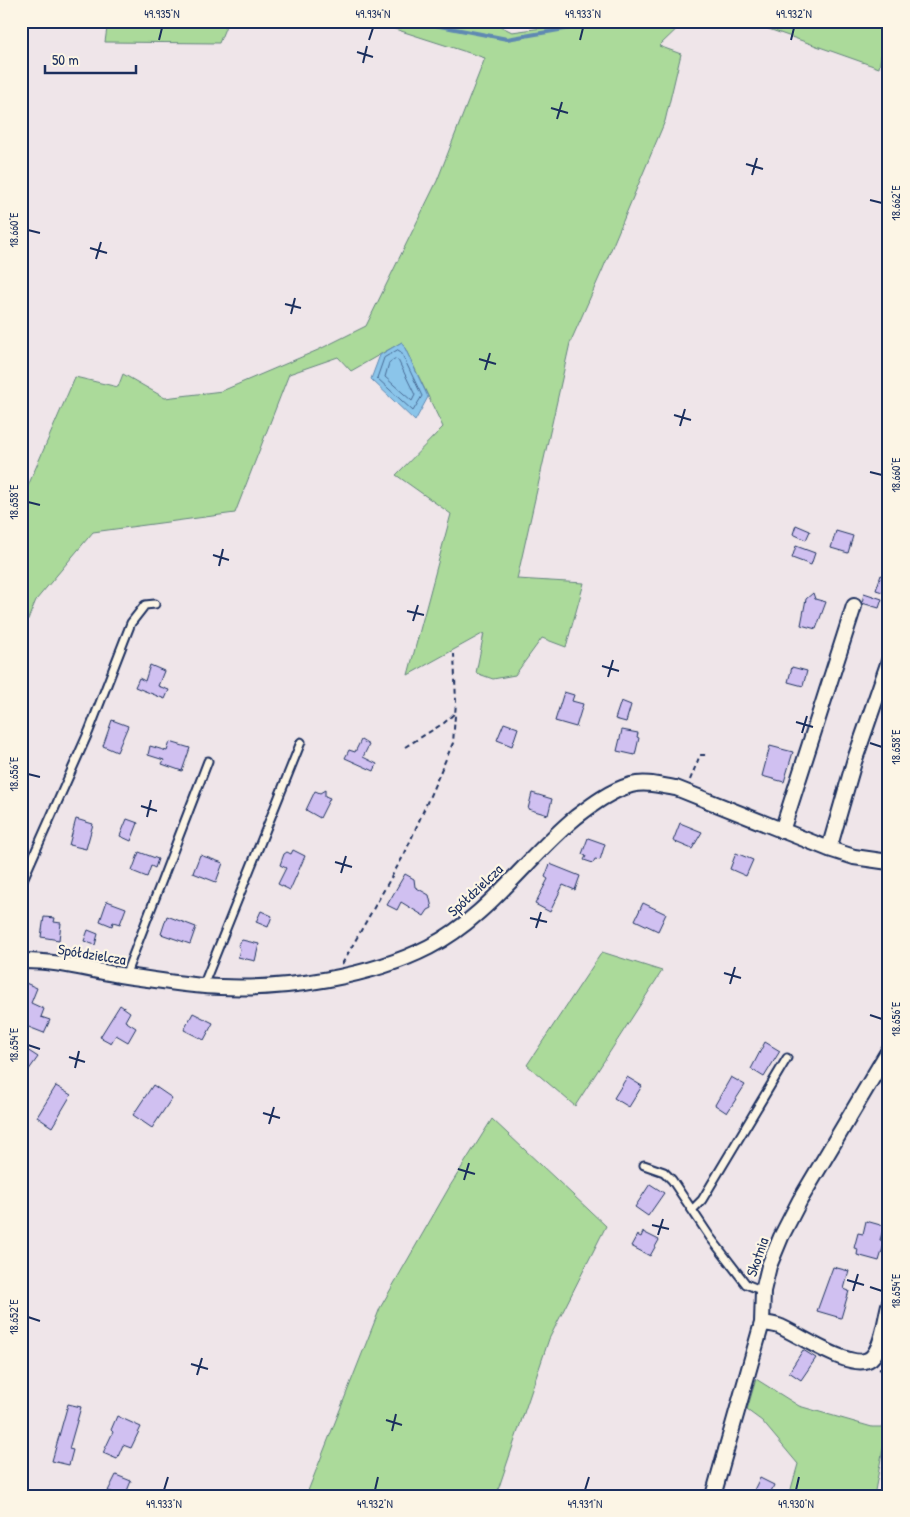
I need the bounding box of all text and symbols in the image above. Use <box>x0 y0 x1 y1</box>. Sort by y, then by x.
text: 49.935°N <box>144 5 180 22</box>
text: 49.934°N <box>356 5 390 22</box>
text: 49.933°N <box>565 5 601 22</box>
text: 49.932°N <box>776 5 812 22</box>
scale bar <box>45 42 136 74</box>
text: 50 m <box>52 49 79 70</box>
text: 18.662°E <box>887 185 904 221</box>
text: 18.660°E <box>5 212 22 248</box>
text: 18.660°E <box>887 457 904 493</box>
text: 18.658°E <box>5 484 22 520</box>
text: 18.658°E <box>887 729 904 765</box>
text: 18.656°E <box>5 756 22 791</box>
street label: Spółdzielcza <box>443 859 507 921</box>
street label: Spółdzielcza <box>56 938 128 970</box>
text: 18.656°E <box>887 1001 904 1036</box>
text: 18.654°E <box>5 1027 22 1062</box>
street label: Skotnia <box>741 1234 774 1279</box>
text: 18.654°E <box>887 1273 904 1308</box>
text: 18.652°E <box>5 1298 22 1335</box>
text: 49.933°N <box>146 1495 182 1512</box>
text: 49.932°N <box>357 1495 393 1512</box>
text: 49.931°N <box>568 1495 602 1512</box>
text: 49.930°N <box>778 1495 814 1512</box>

